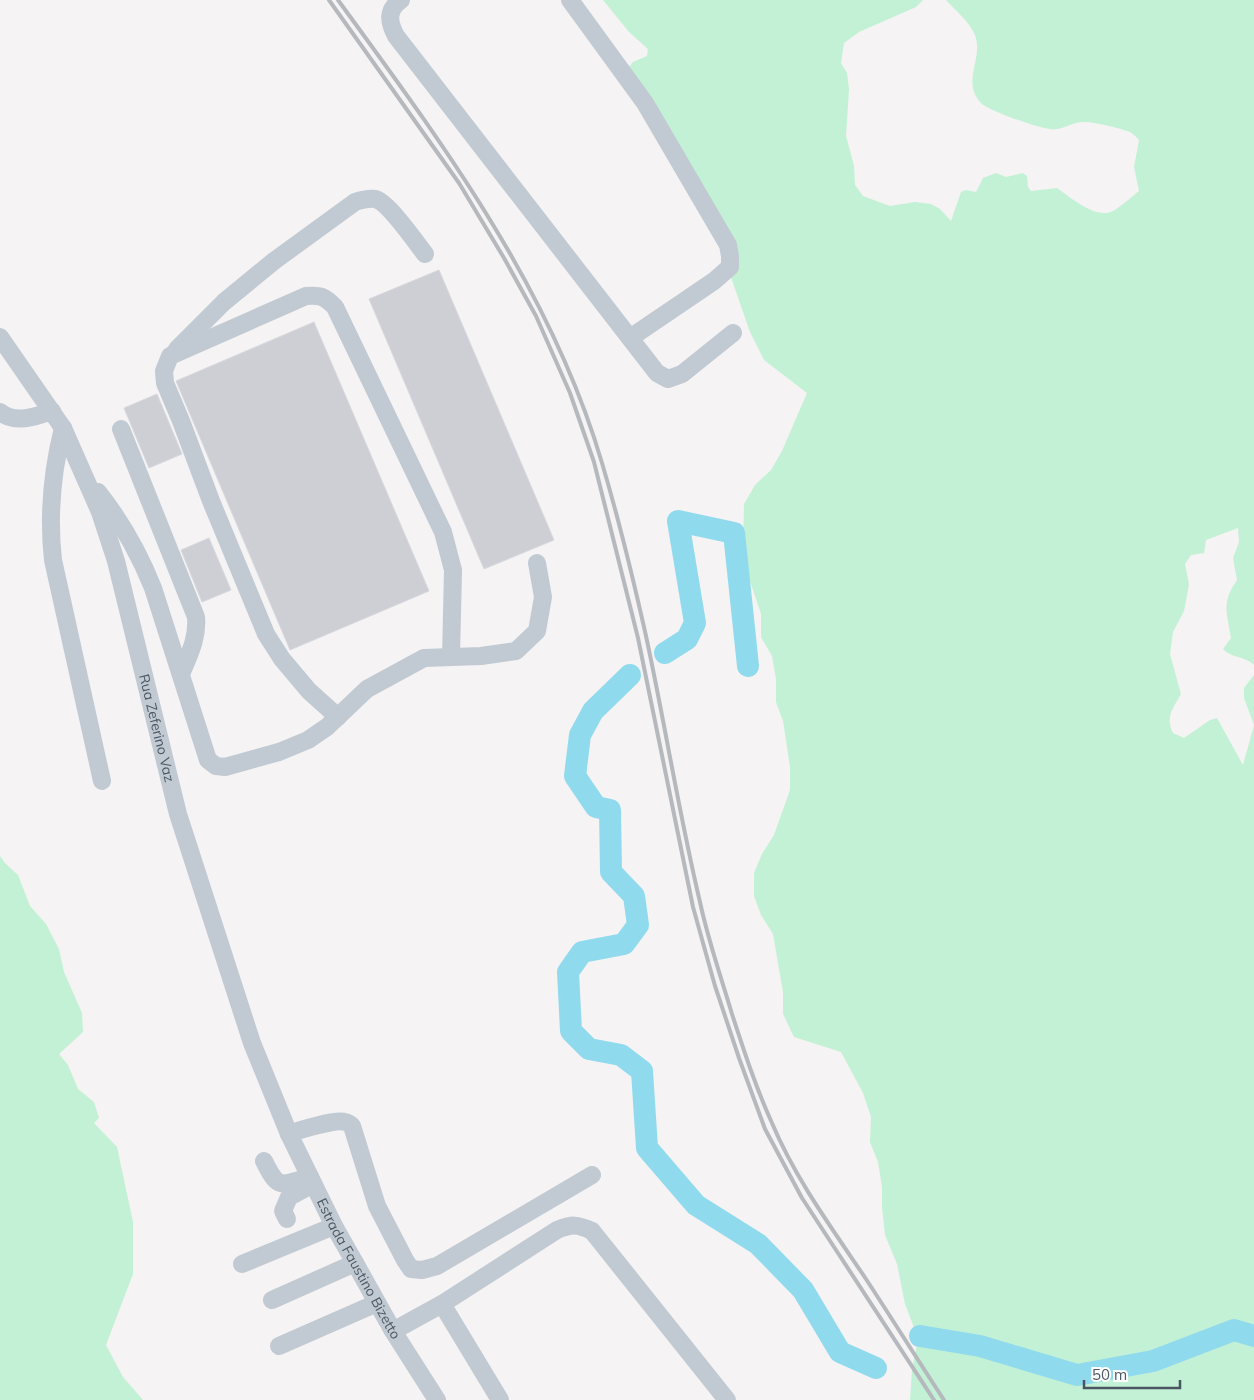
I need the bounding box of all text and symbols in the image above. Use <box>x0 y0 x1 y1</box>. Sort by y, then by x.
street label: Rua Zeferino Vaz <box>135 672 179 784</box>
street label: Estrada Faustino Bizetto <box>313 1195 405 1342</box>
scale bar <box>1084 1358 1180 1390</box>
text: 50 m <box>1092 1365 1127 1384</box>

